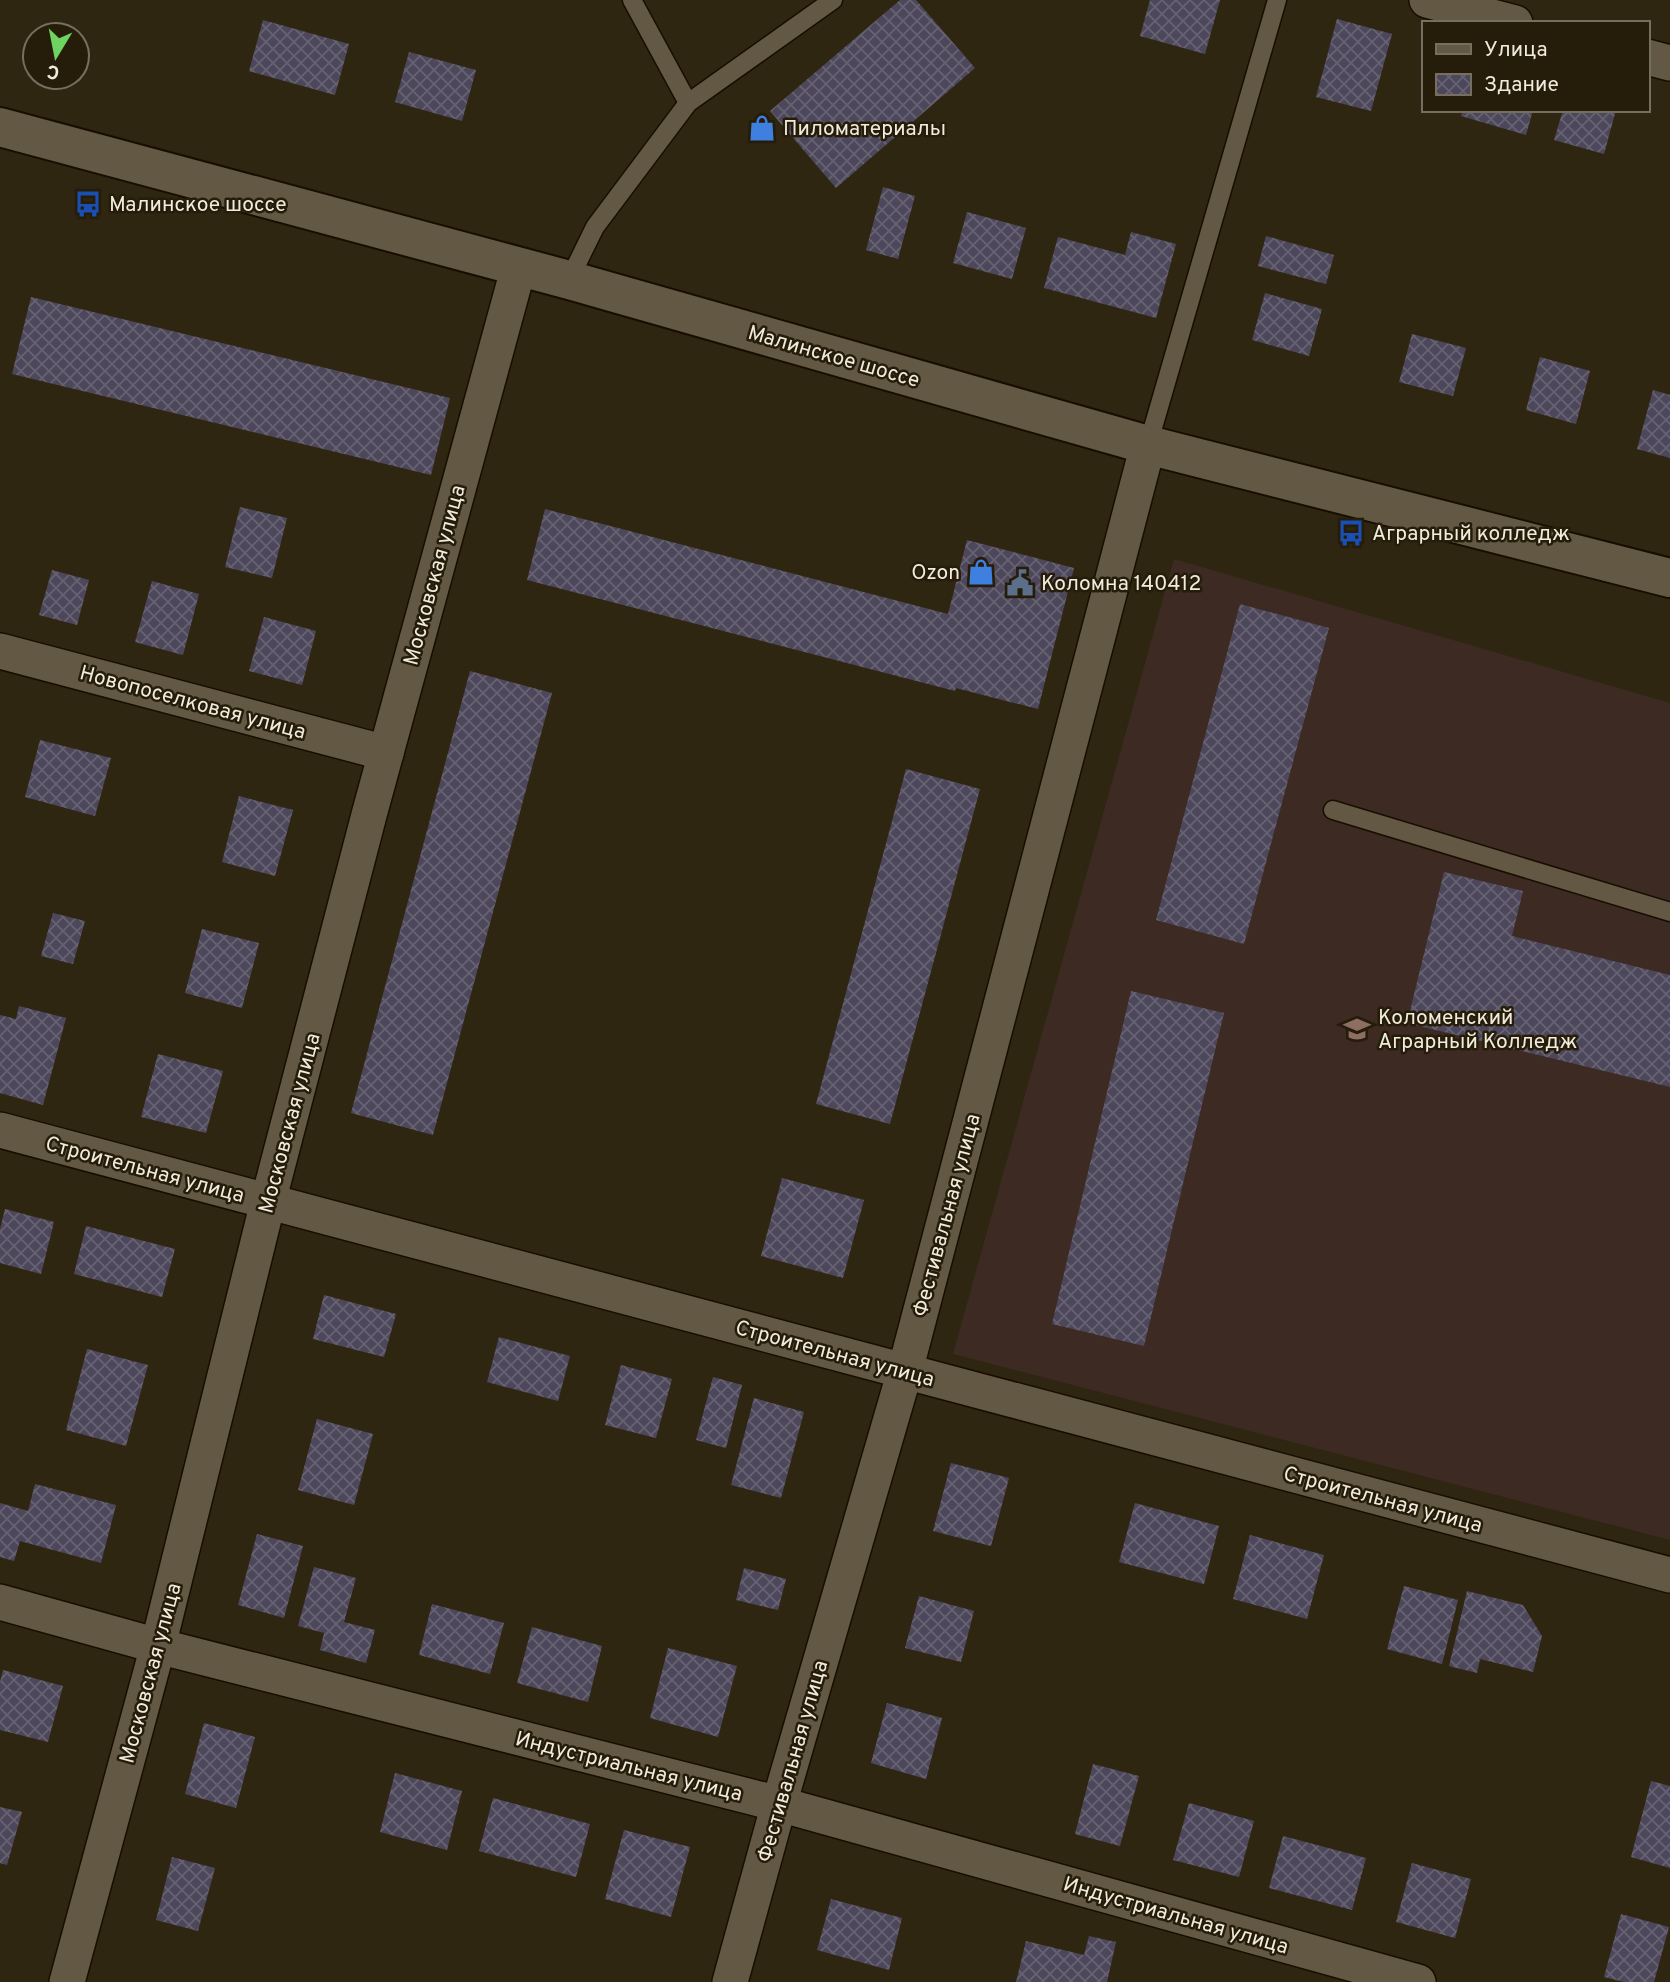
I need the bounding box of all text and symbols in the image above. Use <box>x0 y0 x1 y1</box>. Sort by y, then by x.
north arrow <box>21 21 91 91</box>
legend <box>1422 21 1649 112</box>
text: Улица <box>1484 37 1548 64</box>
text: С <box>45 58 61 84</box>
text: Здание <box>1484 72 1559 99</box>
shop icon: Пиломатериалы <box>747 113 777 143</box>
place label: Пиломатериалы <box>783 116 946 143</box>
bus stop icon: Малинское шоссе <box>73 189 103 219</box>
place label: Малинское шоссе <box>109 192 286 219</box>
street label: Малинское шоссе <box>745 320 923 395</box>
street label: Московская улица <box>398 482 473 669</box>
bus stop icon: Аграрный колледж <box>1336 518 1366 548</box>
place label: Аграрный колледж <box>1372 521 1570 548</box>
shop icon: Ozon <box>966 557 996 587</box>
place label: Ozon <box>911 560 960 587</box>
public building icon: Коломна 140412 <box>1005 568 1035 598</box>
place label: Коломна 140412 <box>1041 571 1201 598</box>
street label: Новопоселковая улица <box>77 660 309 747</box>
place label: Коломенский Аграрный Колледж <box>1378 1005 1577 1056</box>
school or university icon: Коломенский Аграрный Колледж <box>1342 1014 1372 1044</box>
street label: Московская улица <box>253 1030 328 1217</box>
street label: Фестивальная улица <box>907 1111 988 1320</box>
street label: Строительная улица <box>42 1131 247 1210</box>
street label: Строительная улица <box>732 1315 937 1394</box>
street label: Строительная улица <box>1280 1461 1485 1540</box>
street label: Московская улица <box>114 1580 189 1767</box>
street label: Фестивальная улица <box>752 1657 835 1866</box>
street label: Индустриальная улица <box>512 1726 745 1809</box>
street label: Индустриальная улица <box>1060 1871 1291 1962</box>

